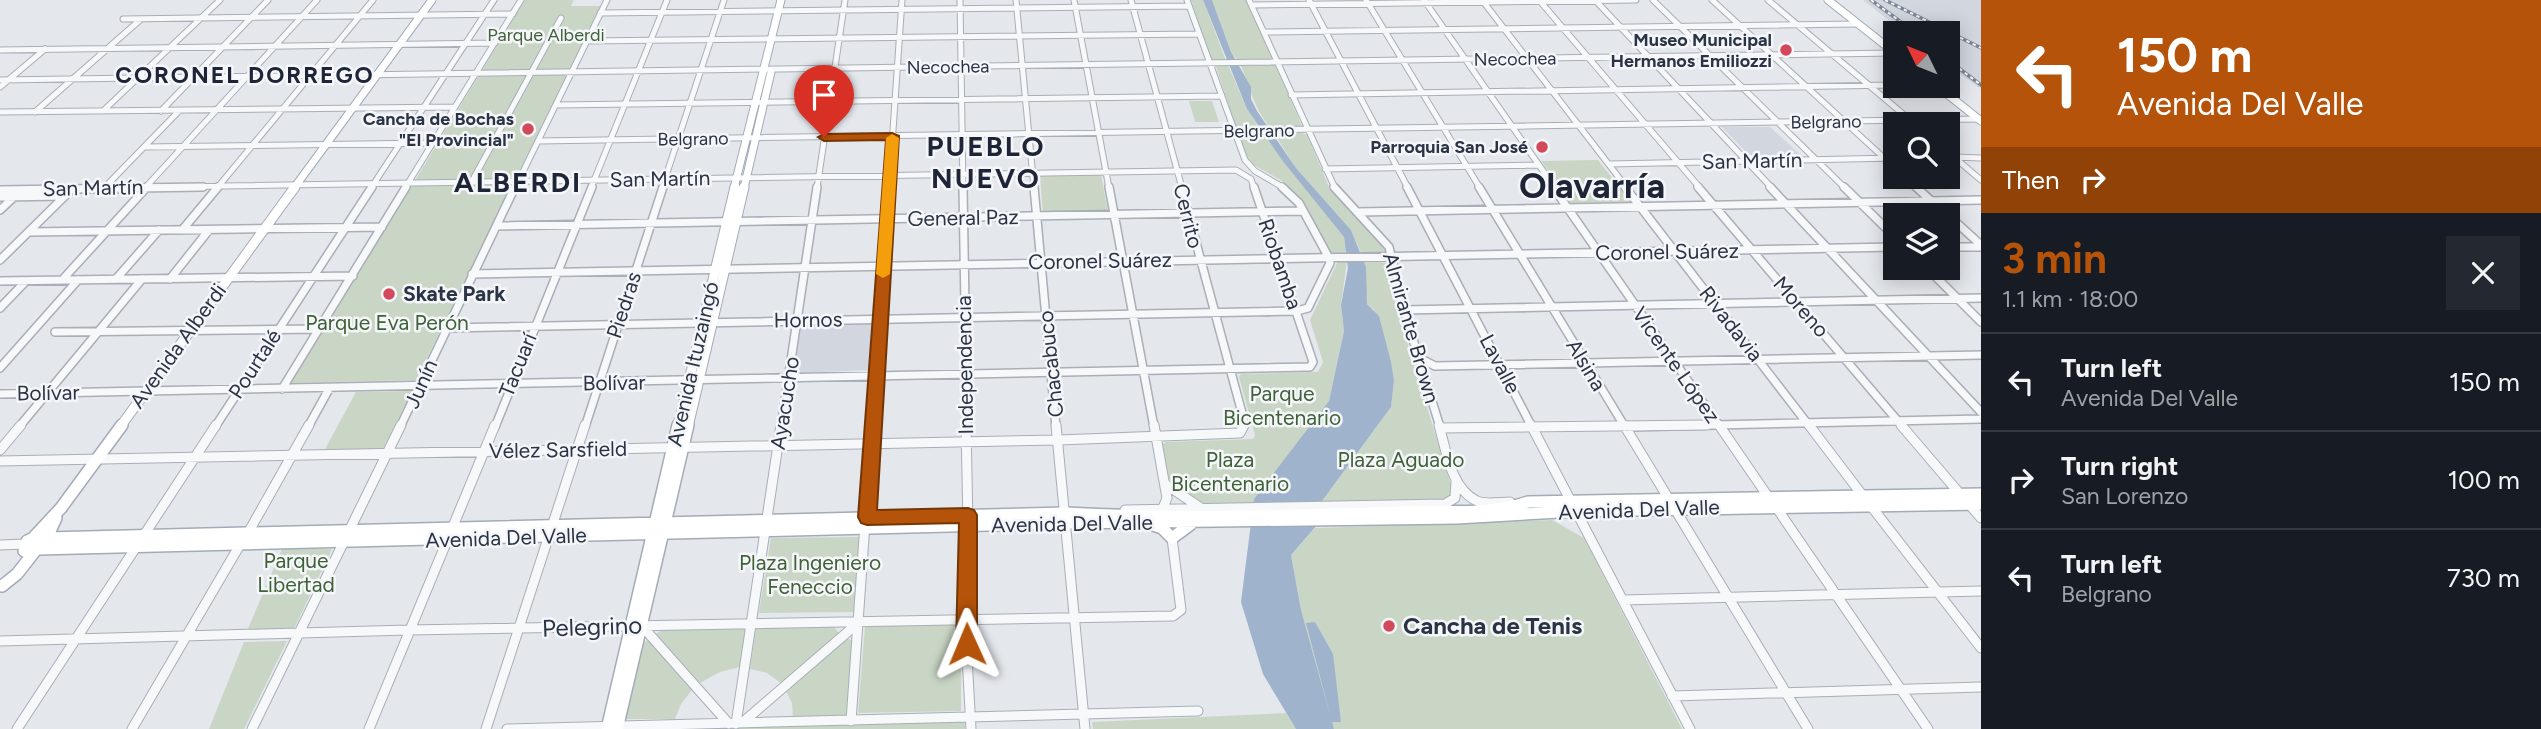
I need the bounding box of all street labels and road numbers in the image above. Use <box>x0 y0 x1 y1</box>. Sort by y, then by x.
street label: Necochea <box>1473 47 1557 71</box>
street label: Necochea <box>906 55 990 79</box>
street label: Belgrano <box>1790 110 1862 134</box>
street label: Belgrano <box>1223 119 1295 143</box>
street label: Belgrano <box>657 127 729 151</box>
street label: San Martín <box>1701 147 1803 174</box>
street label: San Martín <box>609 165 711 192</box>
street label: San Martín <box>42 174 144 201</box>
street label: Cerrito <box>1168 181 1209 251</box>
street label: General Paz <box>907 204 1019 231</box>
street label: Riobamba <box>1253 215 1308 312</box>
street label: Coronel Suárez <box>1595 238 1739 265</box>
street label: Coronel Suárez <box>1028 247 1172 274</box>
street label: Almirante Brown <box>1378 250 1445 406</box>
street label: Piedras <box>601 268 646 341</box>
street label: Moreno <box>1768 271 1835 342</box>
street label: Avenida Alberdi <box>124 279 231 413</box>
street label: Avenida Ituzaingó <box>661 279 724 449</box>
street label: Rivadavia <box>1694 281 1769 366</box>
street label: Independencia <box>951 295 978 435</box>
street label: Vicente López <box>1627 302 1726 428</box>
street label: Hornos <box>773 306 843 333</box>
street label: Chacabuco <box>1032 309 1069 419</box>
street label: Pourtalé <box>223 324 286 403</box>
street label: Tacuarí <box>493 328 542 400</box>
street label: Lavalle <box>1474 330 1526 398</box>
street label: Alsina <box>1561 334 1612 395</box>
street label: Junín <box>399 355 442 412</box>
street label: Ayacucho <box>765 355 804 451</box>
street label: Bolívar <box>582 369 646 396</box>
street label: Bolívar <box>16 379 80 406</box>
street label: Vélez Sarsfield <box>489 436 627 463</box>
street label: Avenida Del Valle <box>1558 494 1720 525</box>
street label: Avenida Del Valle <box>991 510 1153 537</box>
street label: Avenida Del Valle <box>425 522 587 553</box>
street label: Pelegrino <box>541 610 643 643</box>

